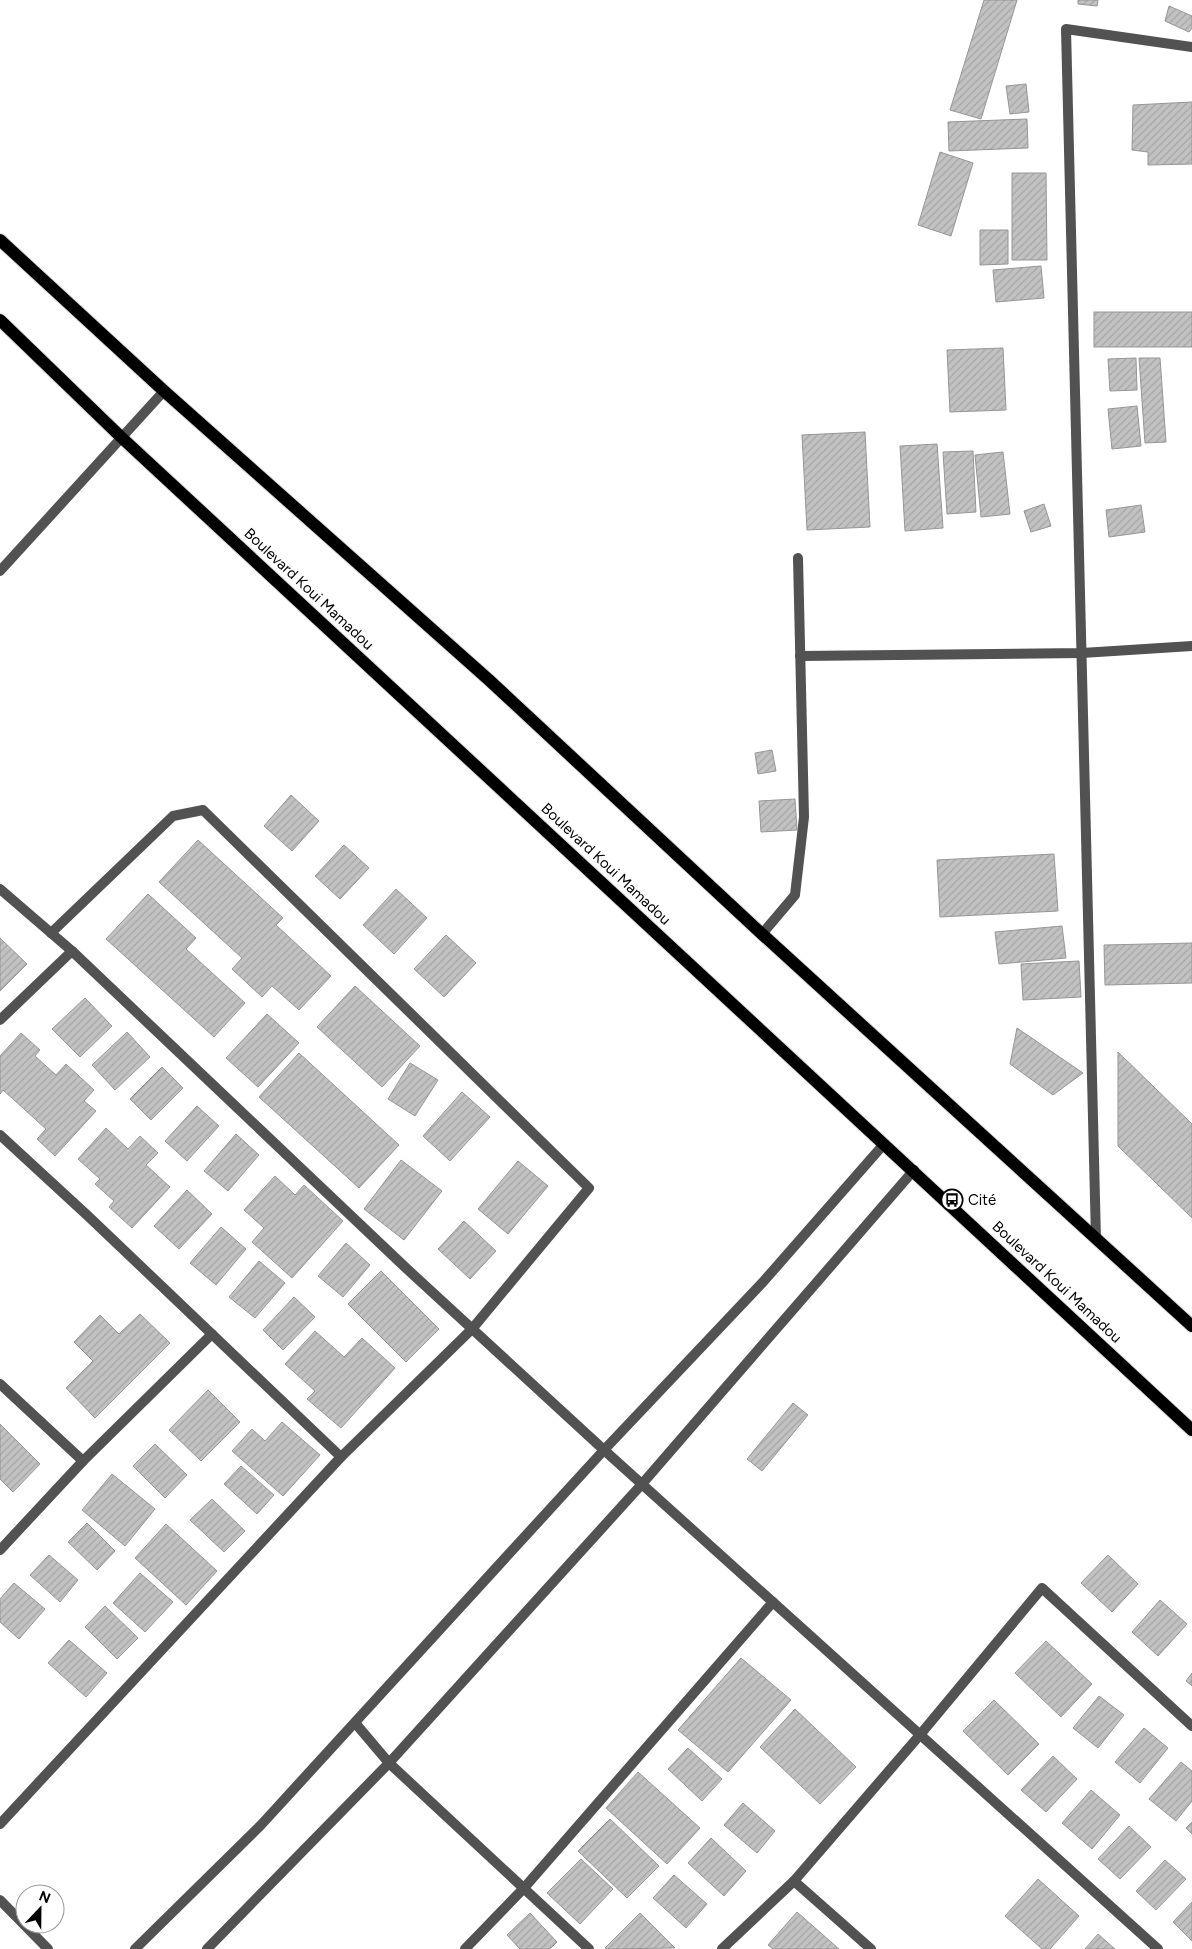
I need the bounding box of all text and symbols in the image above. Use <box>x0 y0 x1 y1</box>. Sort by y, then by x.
street label: Boulevard Koui Mamadou <box>241 524 377 654</box>
street label: Boulevard Koui Mamadou <box>538 799 674 929</box>
bus stop icon: Cité <box>940 1188 964 1212</box>
place label: Cité <box>968 1191 996 1209</box>
street label: Boulevard Koui Mamadou <box>989 1217 1125 1347</box>
north arrow <box>15 1884 65 1934</box>
text: N <box>36 1888 53 1907</box>

